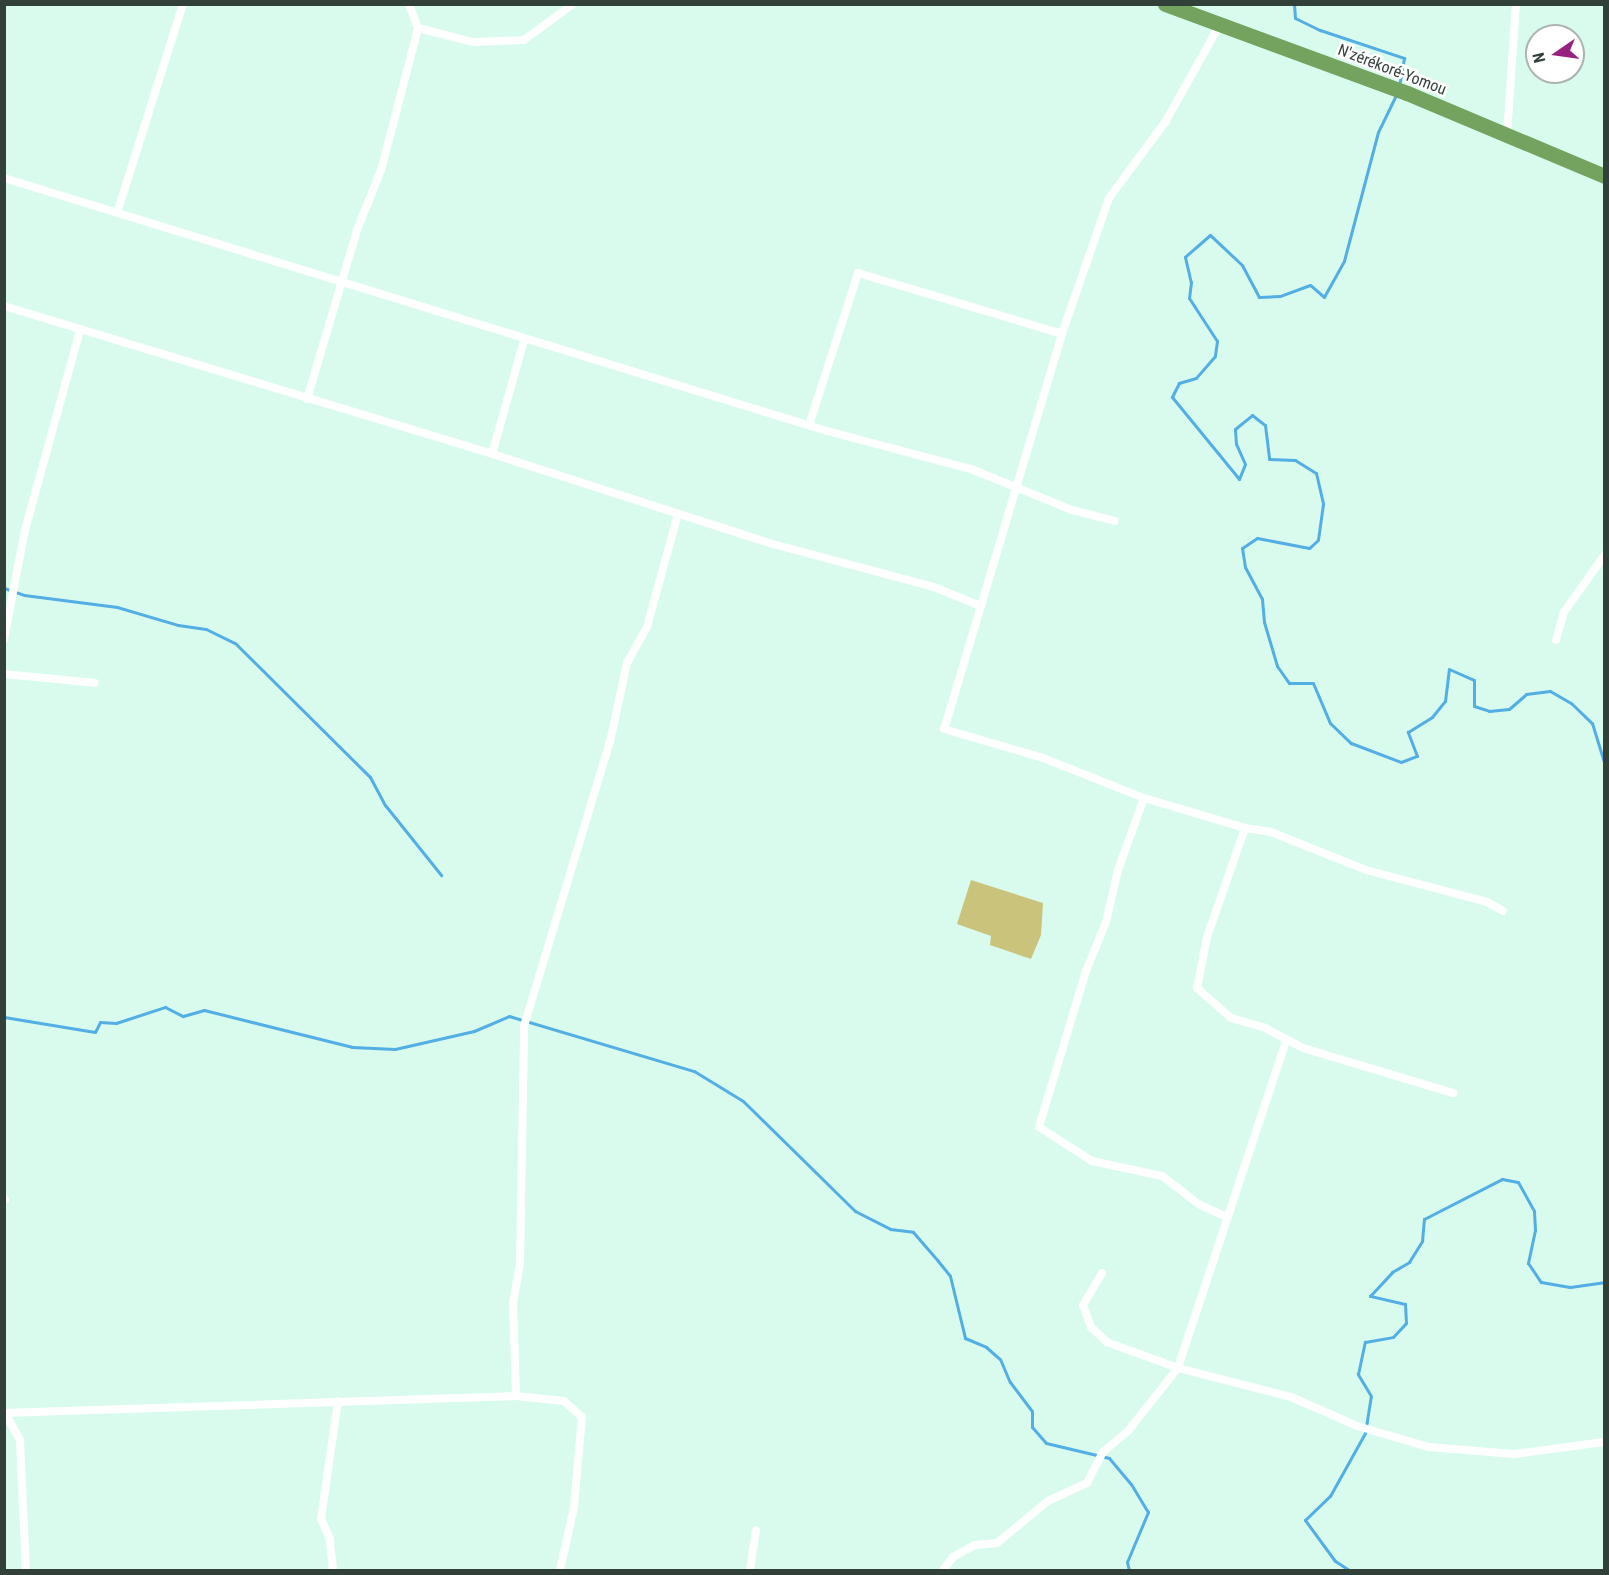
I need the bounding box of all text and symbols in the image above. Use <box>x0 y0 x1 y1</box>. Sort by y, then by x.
north arrow <box>1525 24 1585 84</box>
street label: N'zérékoré-Yomou <box>1335 41 1449 99</box>
text: N <box>1529 51 1549 65</box>

